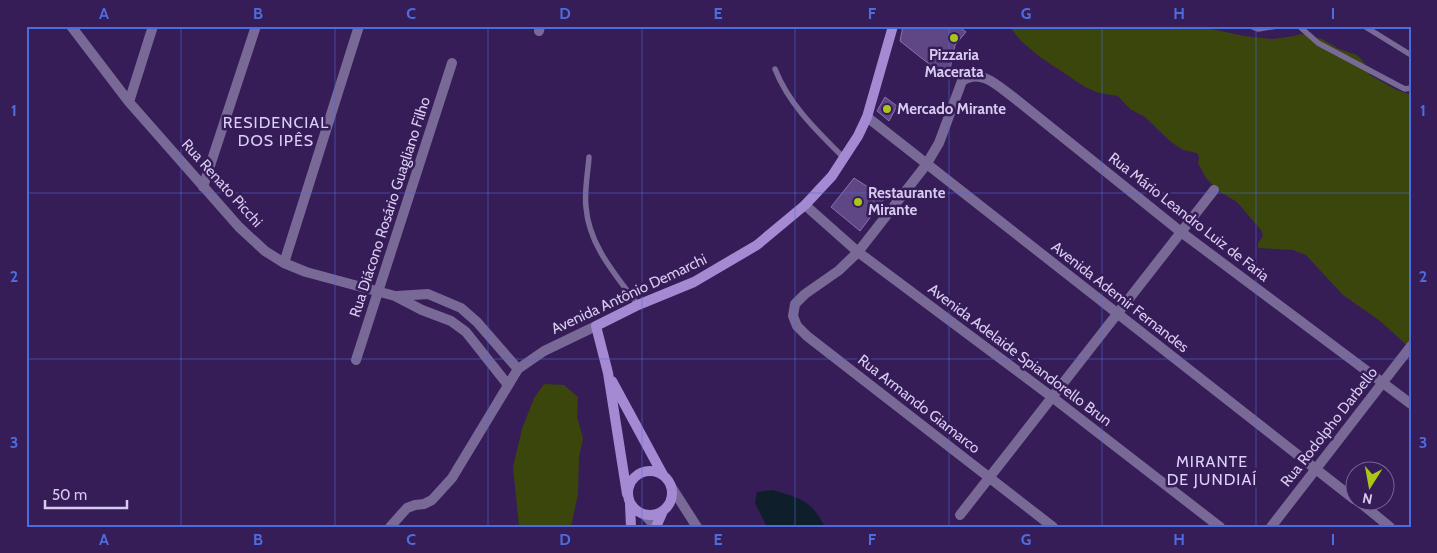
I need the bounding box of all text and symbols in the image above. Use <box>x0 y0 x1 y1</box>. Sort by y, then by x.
text: A <box>99 4 109 23</box>
text: B <box>253 4 263 23</box>
text: C <box>406 4 416 23</box>
text: D <box>559 4 571 23</box>
text: E <box>713 4 723 23</box>
text: F <box>868 4 877 23</box>
text: G <box>1021 4 1031 23</box>
text: H <box>1173 4 1185 23</box>
text: I <box>1331 4 1335 23</box>
marker: Pizzaria Macerata <box>948 32 960 44</box>
place label: Pizzaria Macerata <box>924 46 984 81</box>
street label: Rua Diácono Rosário Guagliano Filho <box>346 95 434 319</box>
place label: Mercado Mirante <box>897 100 1006 118</box>
text: 1 <box>11 101 17 120</box>
text: 1 <box>1420 101 1426 120</box>
marker: Mercado Mirante <box>881 103 893 115</box>
district label: RESIDENCIAL DOS IPÊS <box>223 113 329 150</box>
street label: Rua Renato Picchi <box>178 135 266 231</box>
street label: Rua Mário Leandro Luiz de Faria <box>1105 149 1274 286</box>
place label: Restaurante Mirante <box>868 184 946 219</box>
marker: Restaurante Mirante <box>852 196 864 208</box>
street label: Avenida Ademir Fernandes <box>1048 238 1192 356</box>
street label: Avenida Antônio Demarchi <box>548 250 710 338</box>
text: 2 <box>10 267 18 286</box>
text: 2 <box>1419 267 1427 286</box>
street label: Avenida Adelaide Spiandorello Brun <box>925 280 1115 430</box>
street label: Rua Armando Giamarco <box>854 351 984 457</box>
street label: Rua Rodolpho Darbello <box>1277 364 1381 490</box>
text: 3 <box>10 433 18 452</box>
text: 3 <box>1419 433 1427 452</box>
district label: MIRANTE DE JUNDIAÍ <box>1167 452 1257 489</box>
north arrow <box>1344 460 1394 510</box>
scale bar <box>45 478 128 510</box>
text: 50 m <box>52 486 87 504</box>
text: N <box>1361 489 1374 509</box>
text: A <box>99 530 109 549</box>
text: B <box>253 530 263 549</box>
text: C <box>406 530 416 549</box>
text: D <box>559 530 571 549</box>
text: E <box>713 530 723 549</box>
text: F <box>868 530 877 549</box>
text: G <box>1021 530 1031 549</box>
text: H <box>1173 530 1185 549</box>
text: I <box>1331 530 1335 549</box>

